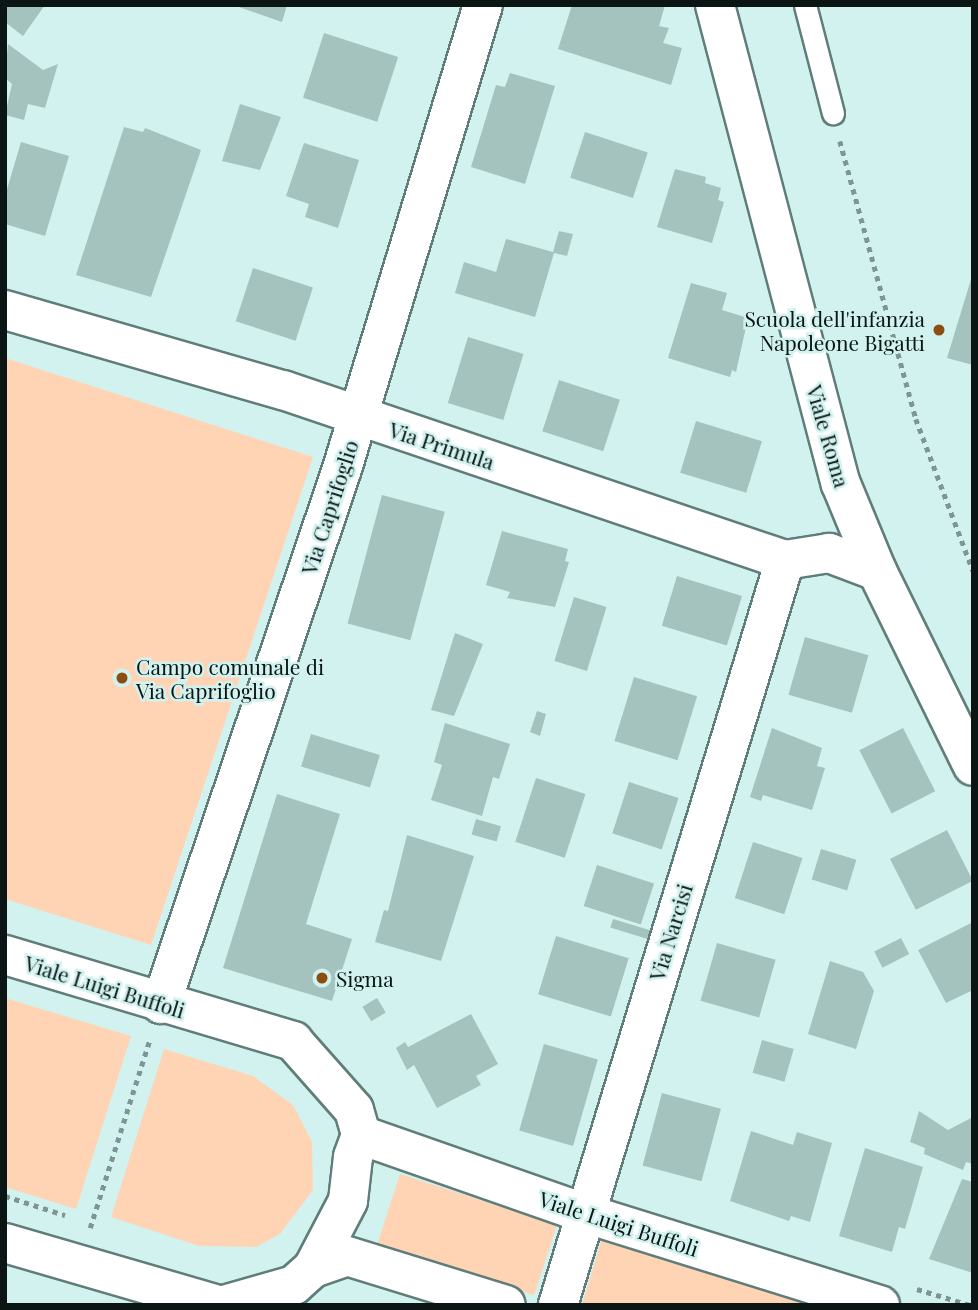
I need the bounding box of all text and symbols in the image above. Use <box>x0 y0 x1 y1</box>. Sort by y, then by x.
place label: Scuola dell'infanzia Napoleone Bigatti <box>744 305 925 355</box>
marker: Scuola dell'infanzia Napoleone Bigatti <box>931 322 947 338</box>
street label: Viale Roma <box>802 382 856 490</box>
street label: Via Primula <box>386 416 498 474</box>
street label: Via Caprifoglio <box>295 437 363 577</box>
place label: Campo comunale di Via Caprifoglio <box>136 653 324 703</box>
marker: Campo comunale di Via Caprifoglio <box>114 670 130 686</box>
street label: Via Narcisi <box>643 880 697 984</box>
street label: Viale Luigi Buffoli <box>22 950 188 1022</box>
place label: Sigma <box>336 965 394 991</box>
marker: Sigma <box>314 970 330 986</box>
street label: Viale Luigi Buffoli <box>536 1185 702 1261</box>

